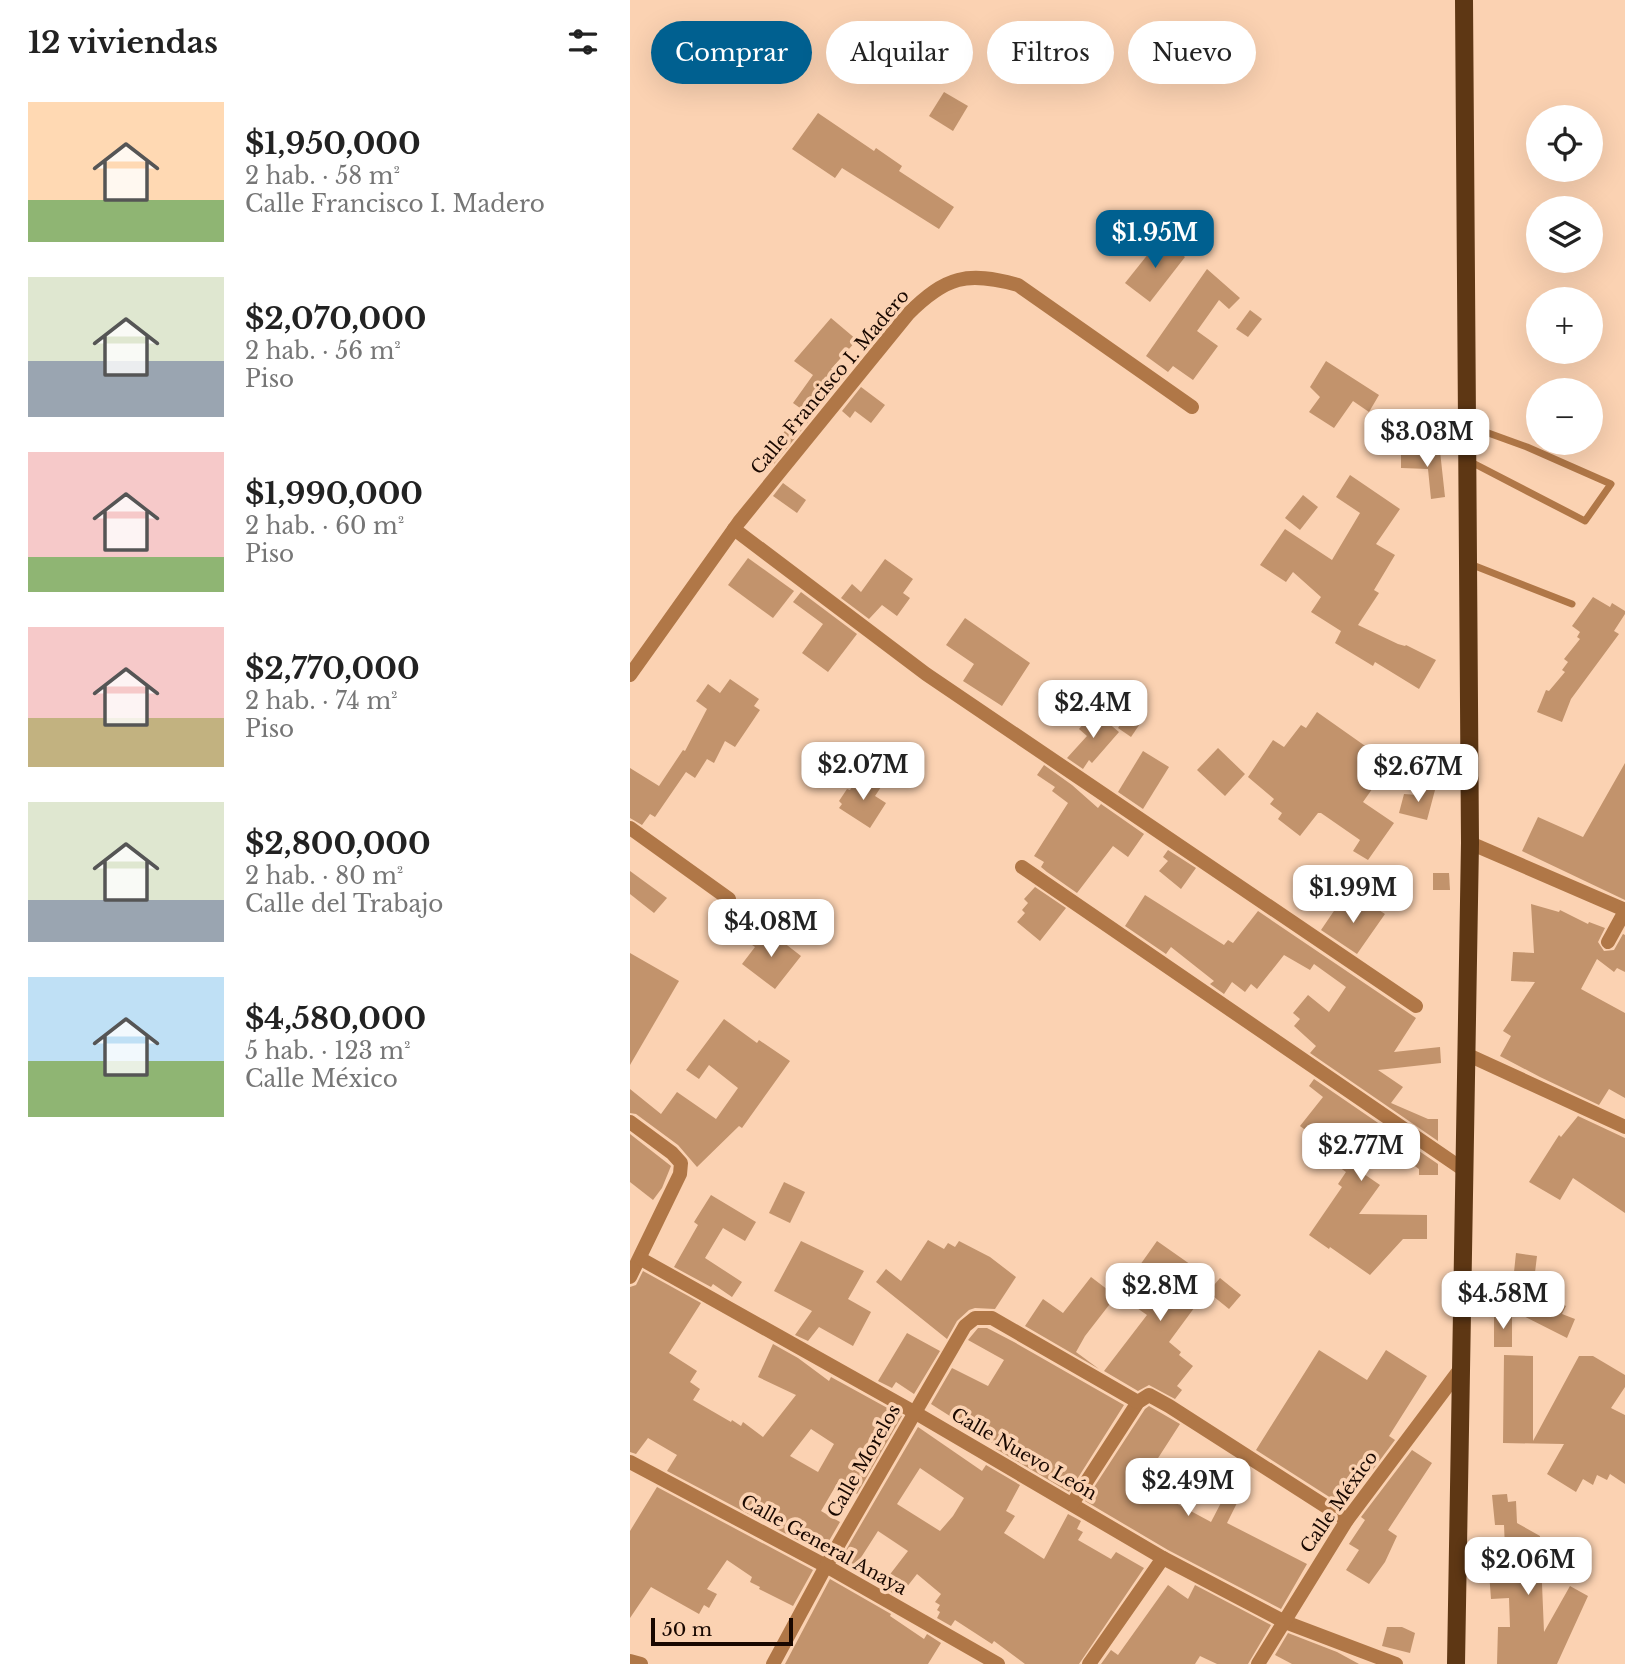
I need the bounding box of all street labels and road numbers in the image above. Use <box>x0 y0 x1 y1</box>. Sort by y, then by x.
street label: Calle Francisco I. Madero <box>746 285 914 479</box>
street label: Calle Morelos <box>823 1401 905 1521</box>
street label: Calle Nuevo León <box>947 1403 1101 1505</box>
street label: Calle México <box>1296 1447 1382 1557</box>
street label: Calle General Anaya <box>737 1490 911 1600</box>

